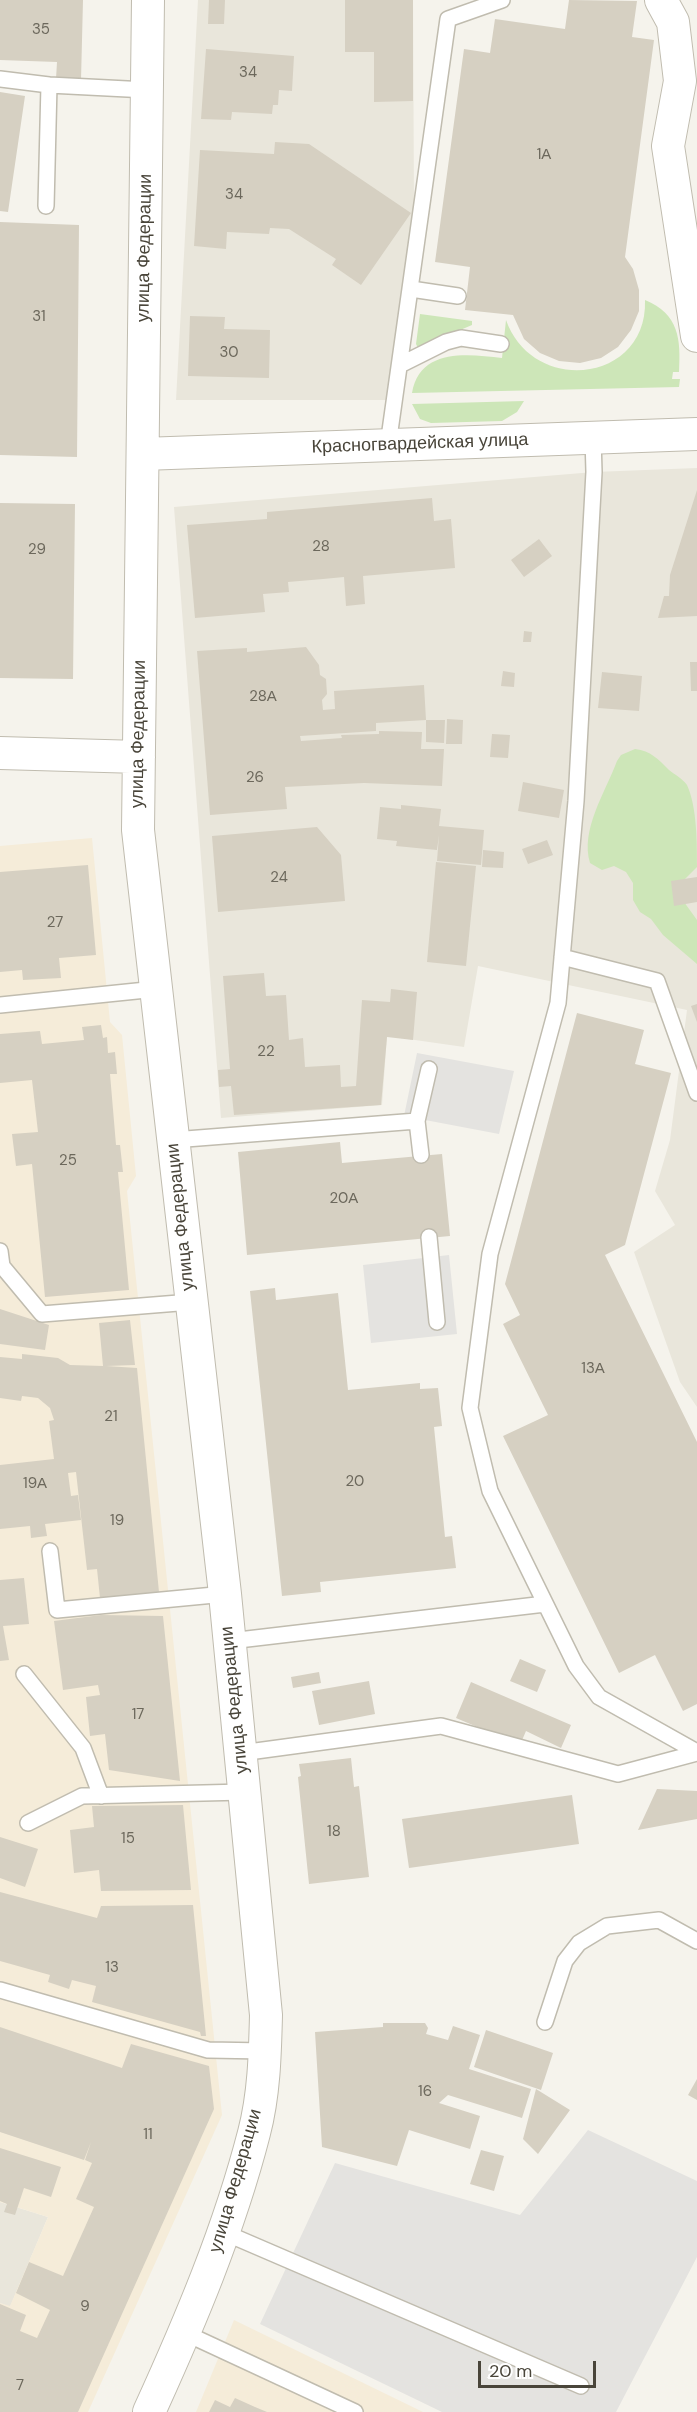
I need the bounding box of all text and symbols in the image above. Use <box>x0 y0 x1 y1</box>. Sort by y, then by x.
house number: 35 <box>32 21 50 39</box>
house number: 34 <box>239 64 257 82</box>
house number: 1А <box>537 146 551 164</box>
street label: улица Федерации <box>133 174 157 322</box>
house number: 34 <box>225 186 243 204</box>
house number: 31 <box>32 308 46 326</box>
house number: 30 <box>219 344 239 362</box>
street label: Красногвардейская улица <box>311 429 529 459</box>
house number: 28 <box>312 538 330 556</box>
house number: 29 <box>28 541 46 559</box>
street label: улица Федерации <box>127 660 151 808</box>
house number: 28А <box>249 688 277 706</box>
house number: 26 <box>246 769 264 787</box>
house number: 24 <box>270 869 288 887</box>
house number: 27 <box>47 914 63 932</box>
house number: 22 <box>257 1043 275 1061</box>
street label: улица Федерации <box>162 1142 200 1292</box>
house number: 25 <box>59 1152 77 1170</box>
house number: 20А <box>330 1190 358 1208</box>
house number: 13А <box>581 1360 605 1378</box>
house number: 21 <box>104 1408 118 1426</box>
house number: 20 <box>346 1473 364 1491</box>
house number: 19А <box>23 1475 47 1493</box>
house number: 19 <box>110 1512 124 1530</box>
street label: улица Федерации <box>216 1625 254 1775</box>
house number: 17 <box>132 1706 144 1724</box>
house number: 18 <box>327 1823 341 1841</box>
house number: 15 <box>121 1830 135 1848</box>
house number: 13 <box>105 1959 119 1977</box>
house number: 16 <box>418 2083 432 2101</box>
street label: улица Федерации <box>205 2107 267 2255</box>
house number: 11 <box>143 2126 153 2144</box>
house number: 9 <box>80 2298 90 2316</box>
scale bar <box>481 2349 600 2387</box>
text: 20 m <box>489 2359 532 2383</box>
house number: 7 <box>16 2377 24 2395</box>

